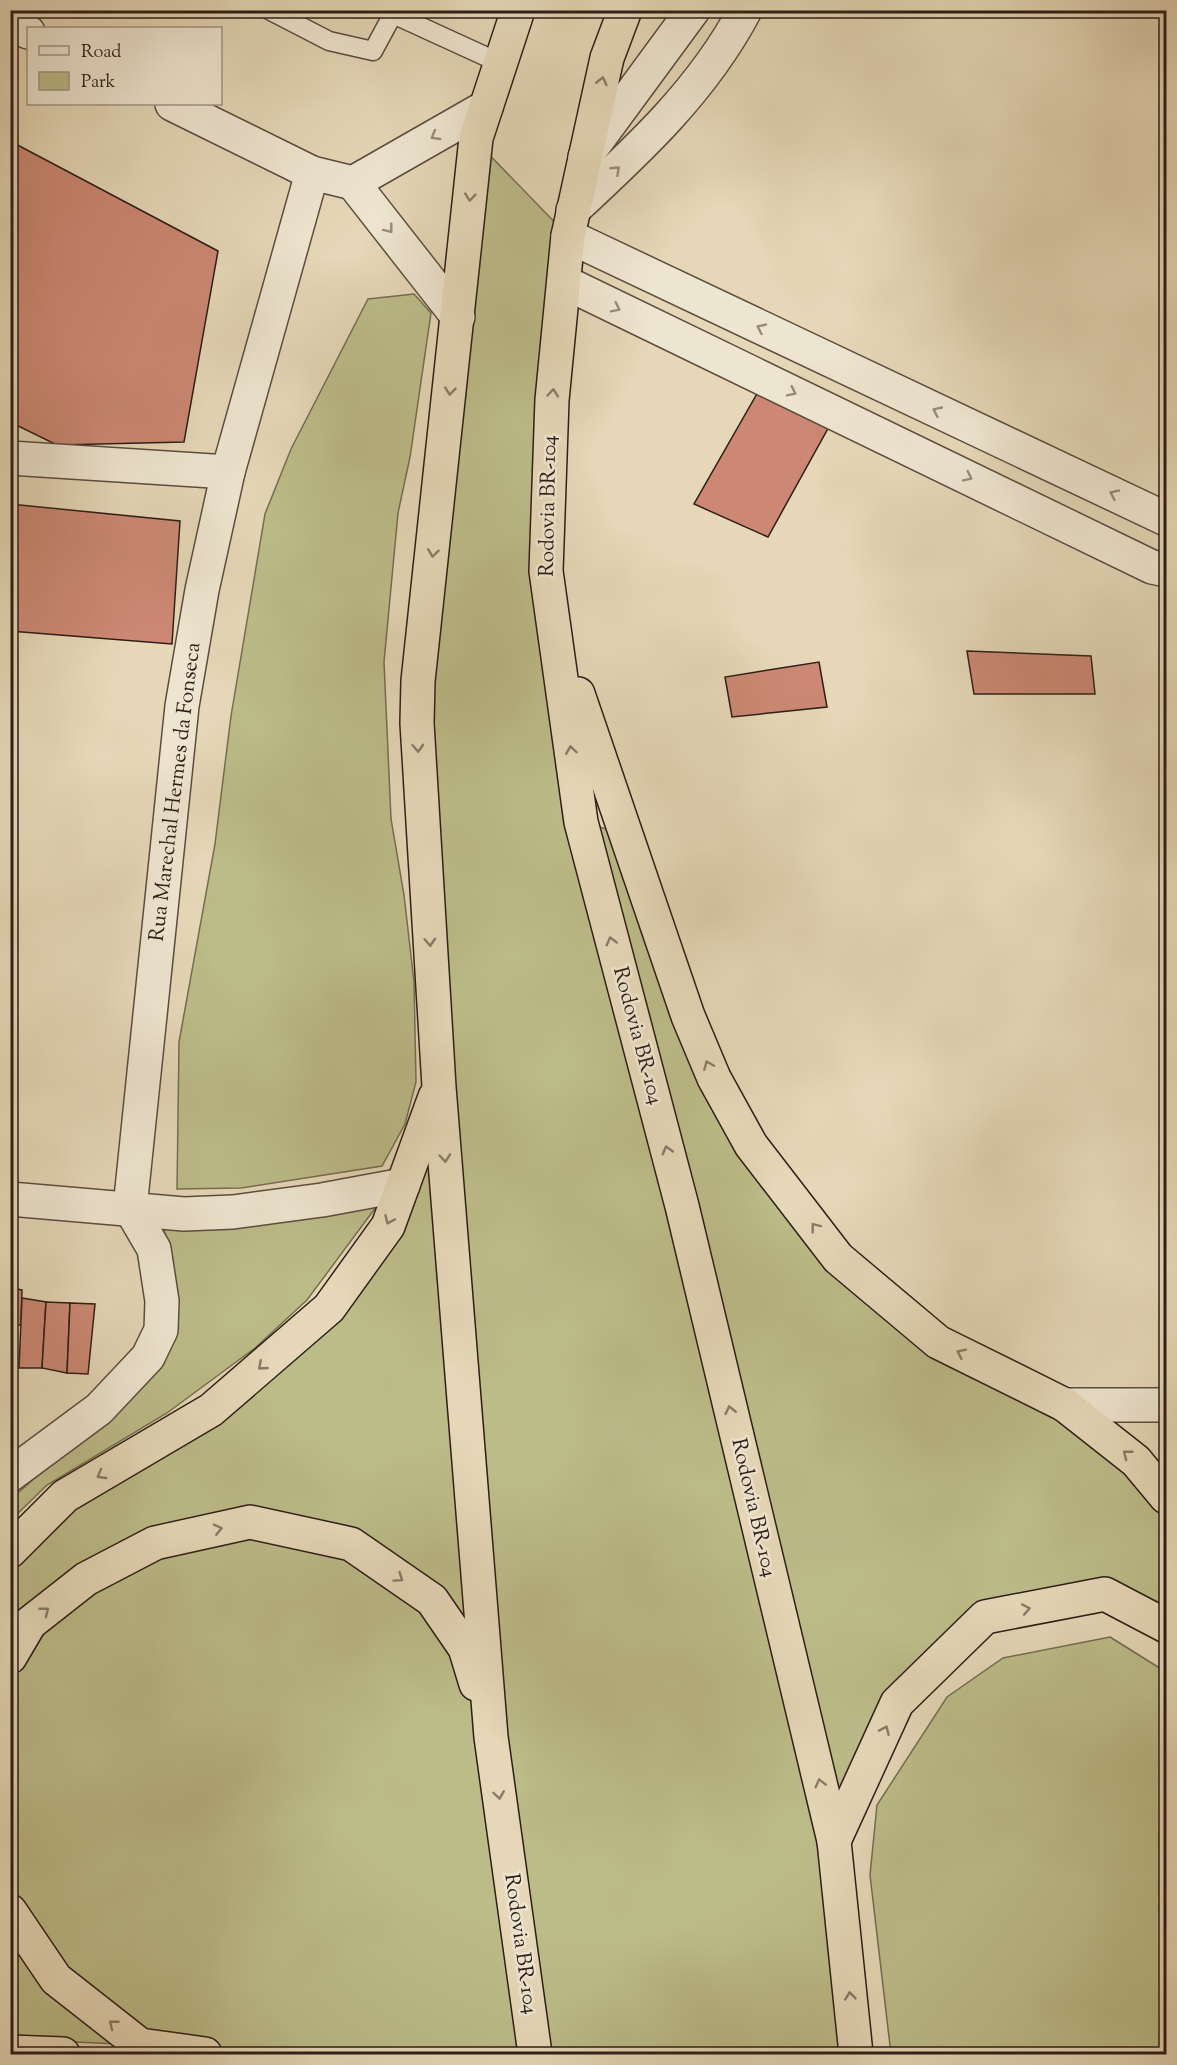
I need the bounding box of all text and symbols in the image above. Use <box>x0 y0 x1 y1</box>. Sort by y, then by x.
legend <box>27 27 222 105</box>
text: Road <box>81 40 121 66</box>
text: Park <box>81 70 116 96</box>
one-way arrow <box>595 76 608 86</box>
one-way arrow <box>431 129 441 140</box>
one-way arrow <box>608 167 619 178</box>
one-way arrow <box>464 192 477 201</box>
one-way arrow <box>382 222 393 233</box>
one-way arrow <box>610 300 621 312</box>
one-way arrow <box>757 323 768 335</box>
one-way arrow <box>786 385 797 397</box>
one-way arrow <box>444 386 457 395</box>
one-way arrow <box>546 389 559 398</box>
one-way arrow <box>933 406 944 418</box>
street label: Rodovia BR-104 <box>533 435 565 577</box>
one-way arrow <box>961 470 972 482</box>
one-way arrow <box>1109 490 1120 502</box>
one-way arrow <box>427 549 439 558</box>
street label: Rua Marechal Hermes da Fonseca <box>143 640 209 943</box>
one-way arrow <box>412 743 425 752</box>
one-way arrow <box>566 746 578 755</box>
one-way arrow <box>606 936 619 946</box>
one-way arrow <box>424 938 437 947</box>
street label: Rodovia BR-104 <box>604 964 670 1108</box>
one-way arrow <box>703 1060 715 1071</box>
one-way arrow <box>661 1145 674 1155</box>
one-way arrow <box>438 1153 451 1162</box>
one-way arrow <box>384 1214 396 1225</box>
one-way arrow <box>811 1223 822 1234</box>
one-way arrow <box>956 1349 967 1361</box>
one-way arrow <box>258 1359 269 1370</box>
one-way arrow <box>724 1405 737 1415</box>
street label: Rodovia BR-104 <box>722 1436 784 1580</box>
one-way arrow <box>1123 1450 1134 1461</box>
one-way arrow <box>97 1467 107 1479</box>
one-way arrow <box>213 1523 223 1536</box>
one-way arrow <box>393 1571 404 1582</box>
one-way arrow <box>1021 1603 1031 1616</box>
one-way arrow <box>38 1608 49 1619</box>
one-way arrow <box>877 1726 889 1737</box>
one-way arrow <box>815 1778 828 1788</box>
one-way arrow <box>493 1790 505 1800</box>
street label: Rodovia BR-104 <box>495 1872 545 2016</box>
one-way arrow <box>844 1992 857 2001</box>
one-way arrow <box>109 2020 120 2031</box>

